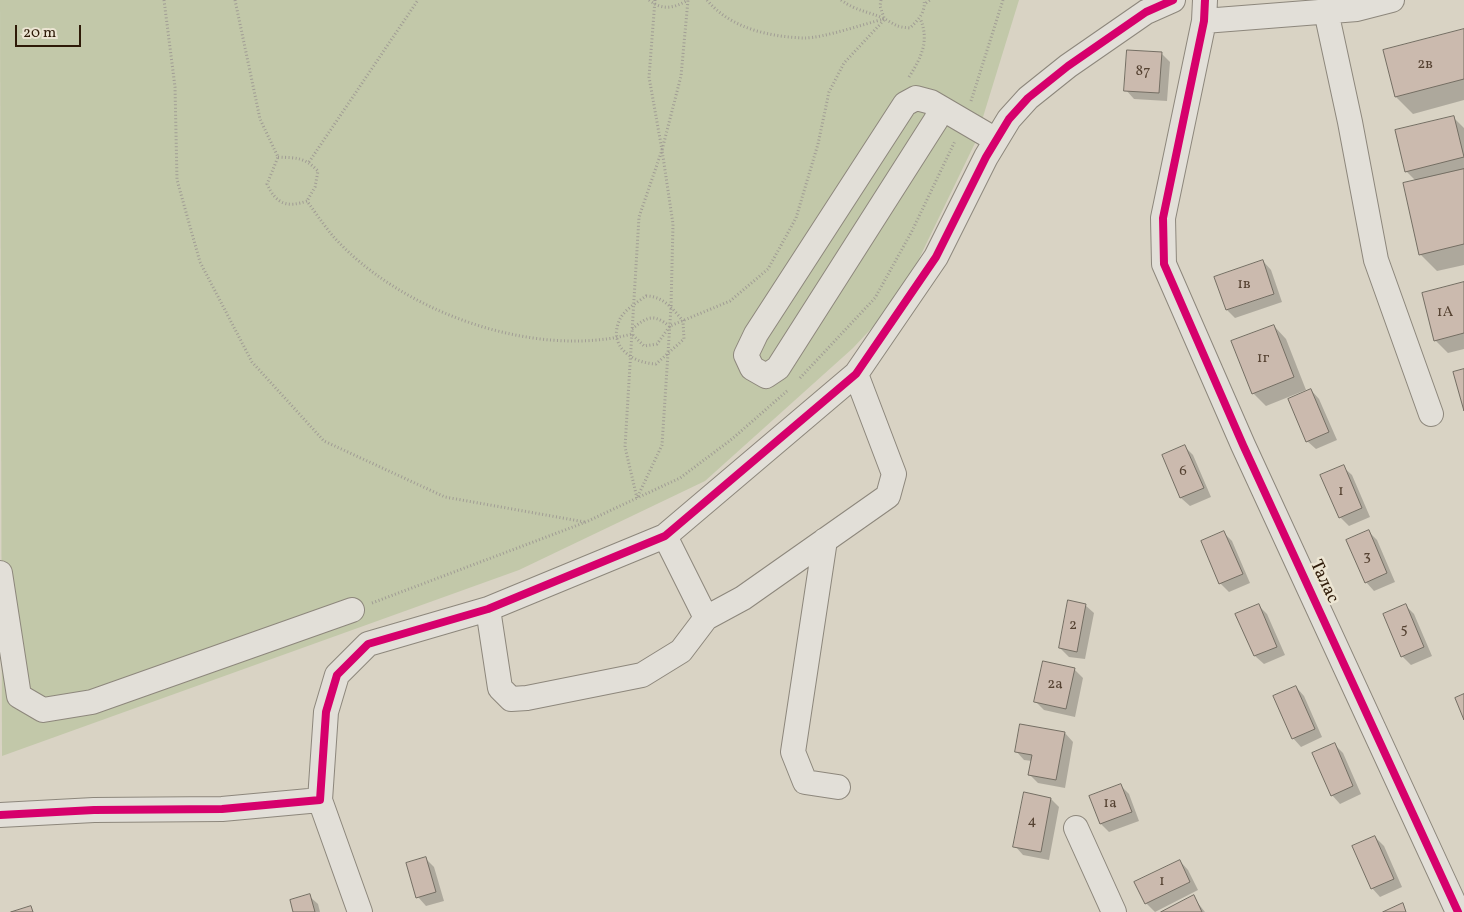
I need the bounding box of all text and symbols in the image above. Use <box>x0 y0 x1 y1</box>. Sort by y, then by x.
scale bar <box>18 15 84 47</box>
text: 20 m <box>23 23 56 44</box>
house number: 2в <box>1417 56 1433 74</box>
house number: 87 <box>1136 63 1150 81</box>
house number: 1в <box>1237 276 1251 294</box>
house number: 1А <box>1437 304 1453 322</box>
house number: 1г <box>1257 350 1269 368</box>
house number: 6 <box>1179 463 1187 481</box>
house number: 1 <box>1338 483 1344 501</box>
house number: 3 <box>1363 548 1371 566</box>
street label: Талас <box>1304 557 1342 607</box>
house number: 2 <box>1069 617 1077 635</box>
house number: 5 <box>1400 621 1408 639</box>
house number: 2а <box>1047 676 1063 694</box>
house number: 1а <box>1103 795 1117 813</box>
house number: 4 <box>1028 813 1036 831</box>
house number: 1 <box>1159 873 1165 891</box>

